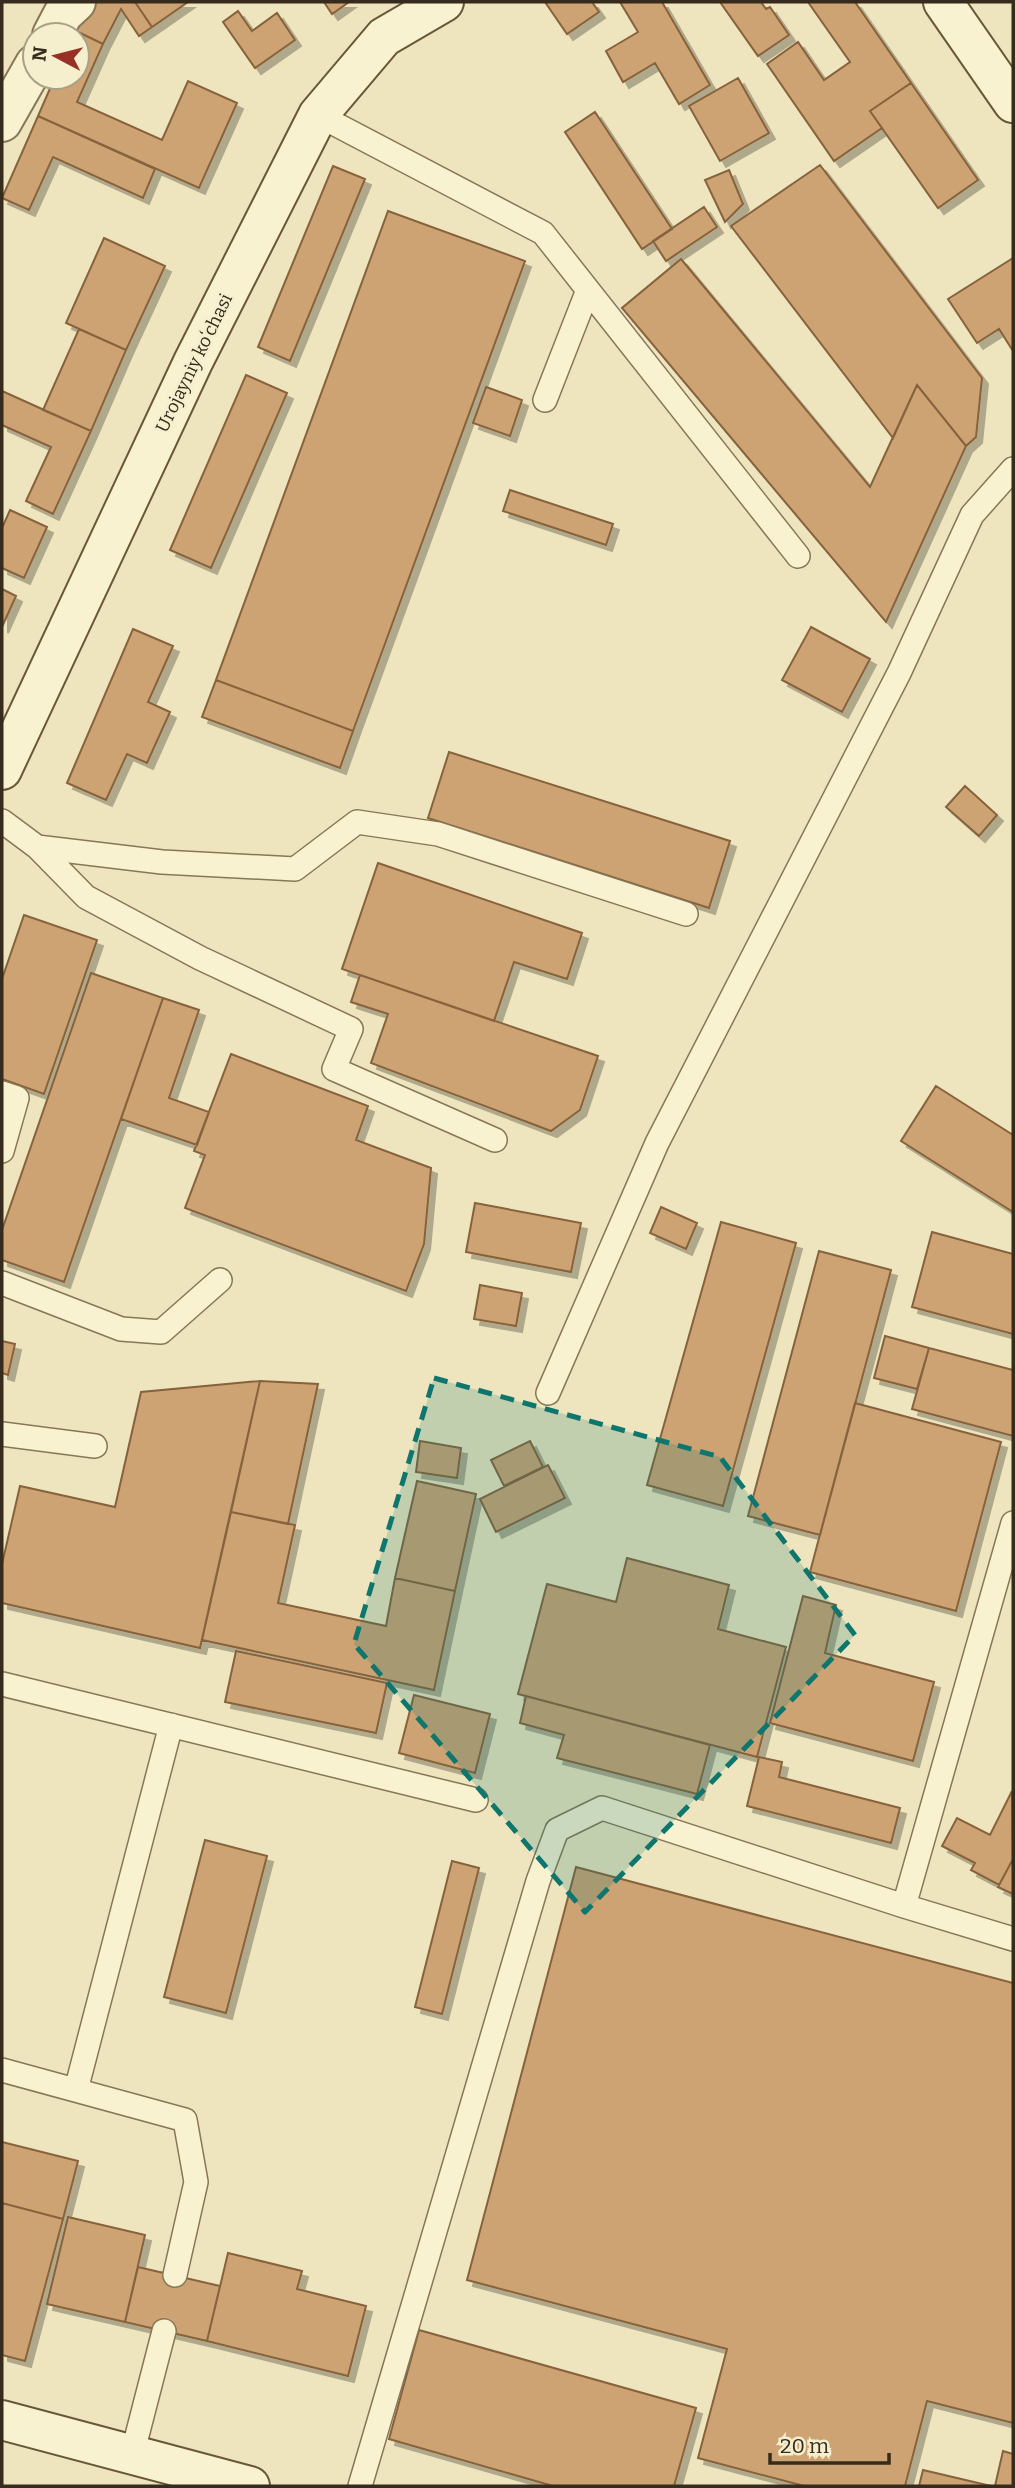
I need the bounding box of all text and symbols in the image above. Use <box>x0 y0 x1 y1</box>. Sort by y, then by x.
north arrow <box>21 21 91 91</box>
text: N <box>27 45 52 63</box>
street label: Urоjayniy koʻchasi <box>151 290 237 436</box>
scale bar <box>770 2422 889 2466</box>
text: 20 m <box>780 2433 829 2459</box>

